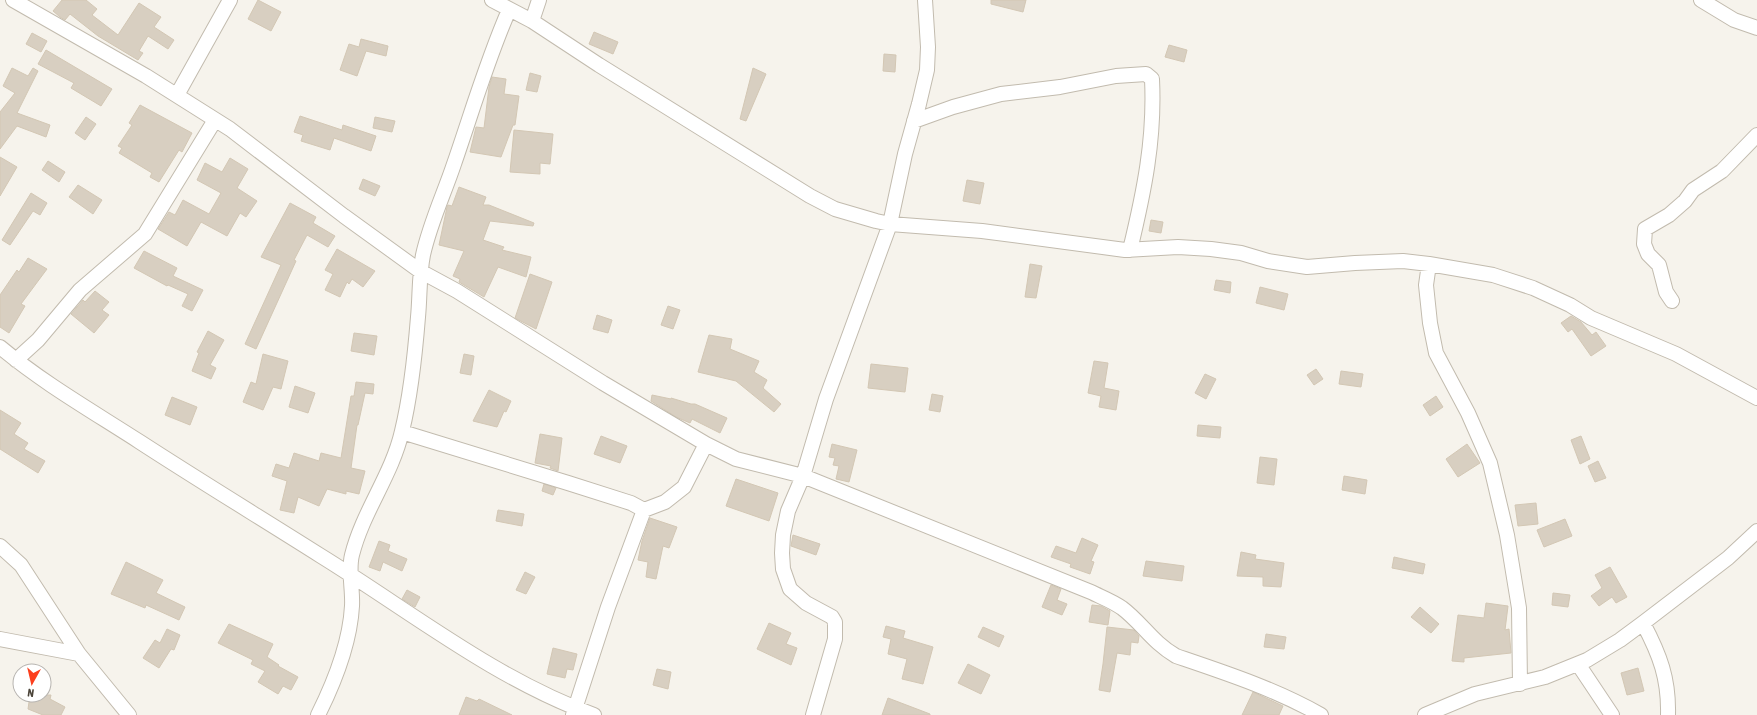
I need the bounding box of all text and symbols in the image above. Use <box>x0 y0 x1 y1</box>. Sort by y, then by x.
north arrow <box>12 663 52 703</box>
text: N <box>27 687 35 699</box>

